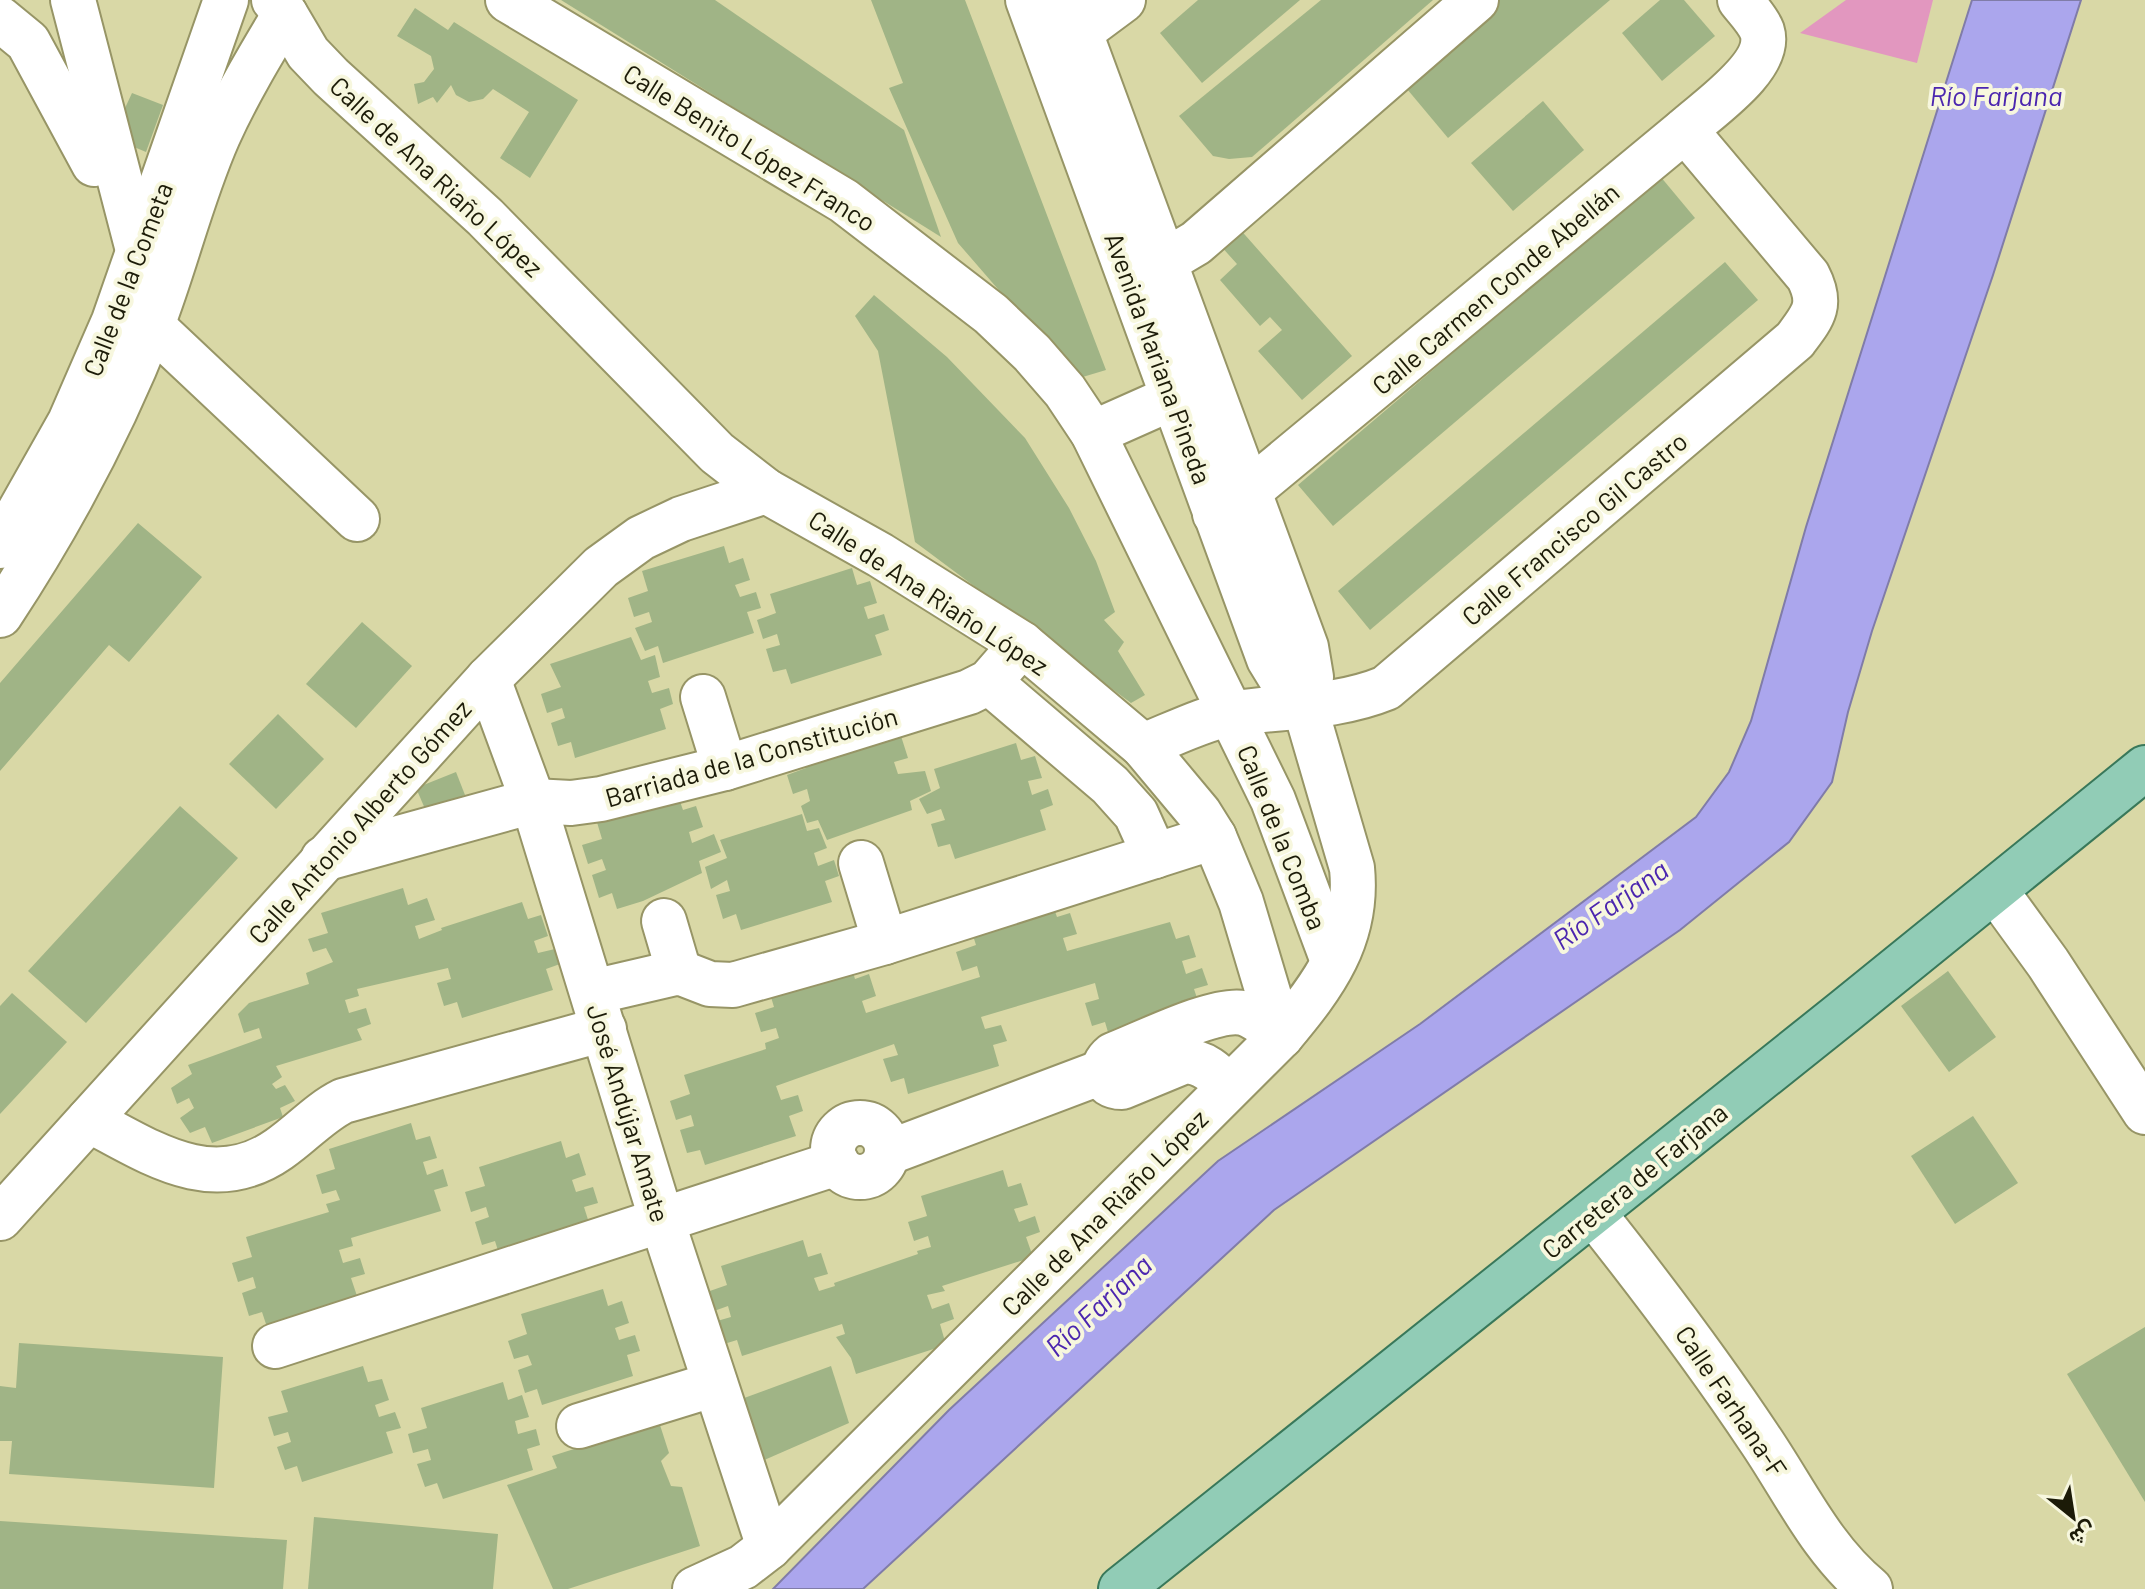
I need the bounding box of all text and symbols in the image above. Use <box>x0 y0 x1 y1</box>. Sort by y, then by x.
street label: Calle Benito López Franco <box>618 57 882 237</box>
street label: Calle de Ana Riaño López <box>324 70 550 282</box>
water label: Río Farjana <box>1929 78 2063 112</box>
street label: Calle Carmen Conde Abellán <box>1365 176 1625 400</box>
street label: Calle de la Cometa <box>76 178 178 380</box>
street label: Avenida Mariana Pineda <box>1099 228 1219 488</box>
street label: Calle Francisco Gil Castro <box>1455 425 1693 631</box>
street label: Calle de Ana Riaño López <box>804 503 1054 681</box>
street label: Calle Antonio Alberto Gómez <box>241 693 477 949</box>
street label: Barriada de la Constitución <box>601 699 901 813</box>
street label: Calle de la Comba <box>1232 740 1334 934</box>
water label: Río Farjana <box>1546 852 1674 956</box>
street label: José Andújar Amate <box>581 1000 677 1226</box>
street label: Carretera de Farjana <box>1535 1096 1733 1264</box>
street label: Calle de Ana Riaño López <box>994 1102 1214 1322</box>
water label: Río Farjana <box>1038 1247 1158 1363</box>
street label: Calle Farhana-F <box>1670 1319 1794 1483</box>
north arrow <box>2033 1477 2113 1557</box>
text: ش <box>2065 1516 2101 1553</box>

